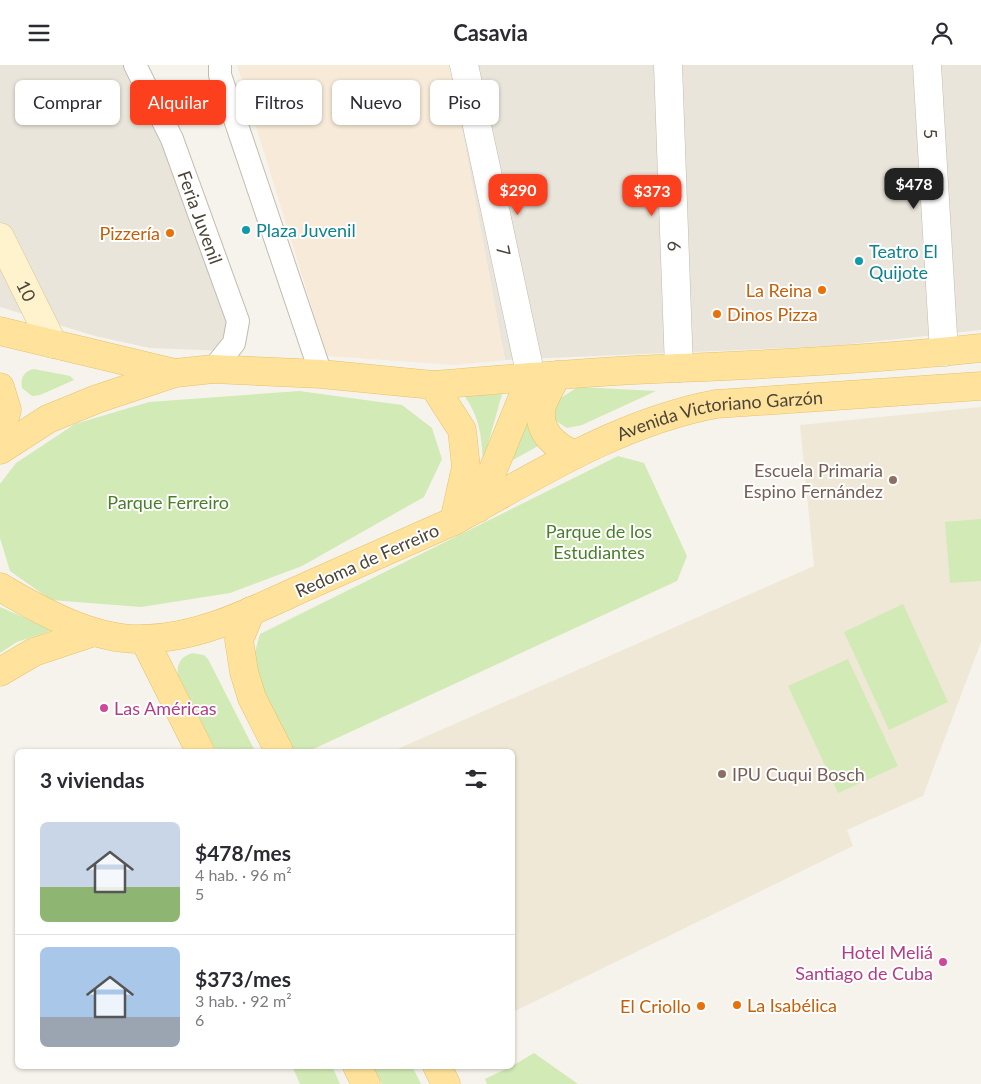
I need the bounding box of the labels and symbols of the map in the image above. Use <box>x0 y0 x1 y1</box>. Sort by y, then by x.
street label: 5 <box>920 128 942 140</box>
pin: $478 <box>884 167 944 210</box>
street label: Feria Juvenil <box>173 168 227 267</box>
pin: $290 <box>488 173 548 216</box>
pin: $373 <box>622 175 682 217</box>
place label: Plaza Juvenil <box>256 219 356 241</box>
place label: Pizzería <box>100 222 160 244</box>
marker: Plaza Juvenil <box>240 224 252 236</box>
marker: Pizzería <box>164 227 176 239</box>
street label: 6 <box>663 240 686 252</box>
place label: Teatro El Quijote <box>869 240 938 283</box>
street label: 7 <box>492 243 516 258</box>
marker: Teatro El Quijote <box>853 255 865 267</box>
street label: 10 <box>12 277 41 305</box>
place label: La Reina <box>746 279 812 301</box>
marker: La Reina <box>816 284 828 296</box>
place label: Dinos Pizza <box>727 303 818 325</box>
marker: Dinos Pizza <box>711 308 723 320</box>
street label: Avenida Victoriano Garzón <box>613 386 824 445</box>
place label: Escuela Primaria Espino Fernández <box>743 459 883 502</box>
marker: Escuela Primaria Espino Fernández <box>887 474 899 486</box>
park label: Parque Ferreiro <box>107 491 229 513</box>
street label: Redoma de Ferreiro <box>292 518 442 602</box>
park label: Parque de los Estudiantes <box>546 520 652 563</box>
place label: Las Américas <box>114 697 217 719</box>
marker: Las Américas <box>98 702 110 714</box>
place label: IPU Cuqui Bosch <box>732 763 865 785</box>
marker: IPU Cuqui Bosch <box>716 768 728 780</box>
place label: Hotel Meliá Santiago de Cuba <box>795 941 933 984</box>
marker: Hotel Meliá Santiago de Cuba <box>937 956 949 968</box>
place label: La Isabélica <box>747 994 837 1016</box>
place label: El Criollo <box>620 995 691 1017</box>
marker: La Isabélica <box>731 999 743 1011</box>
marker: El Criollo <box>695 1000 707 1012</box>

